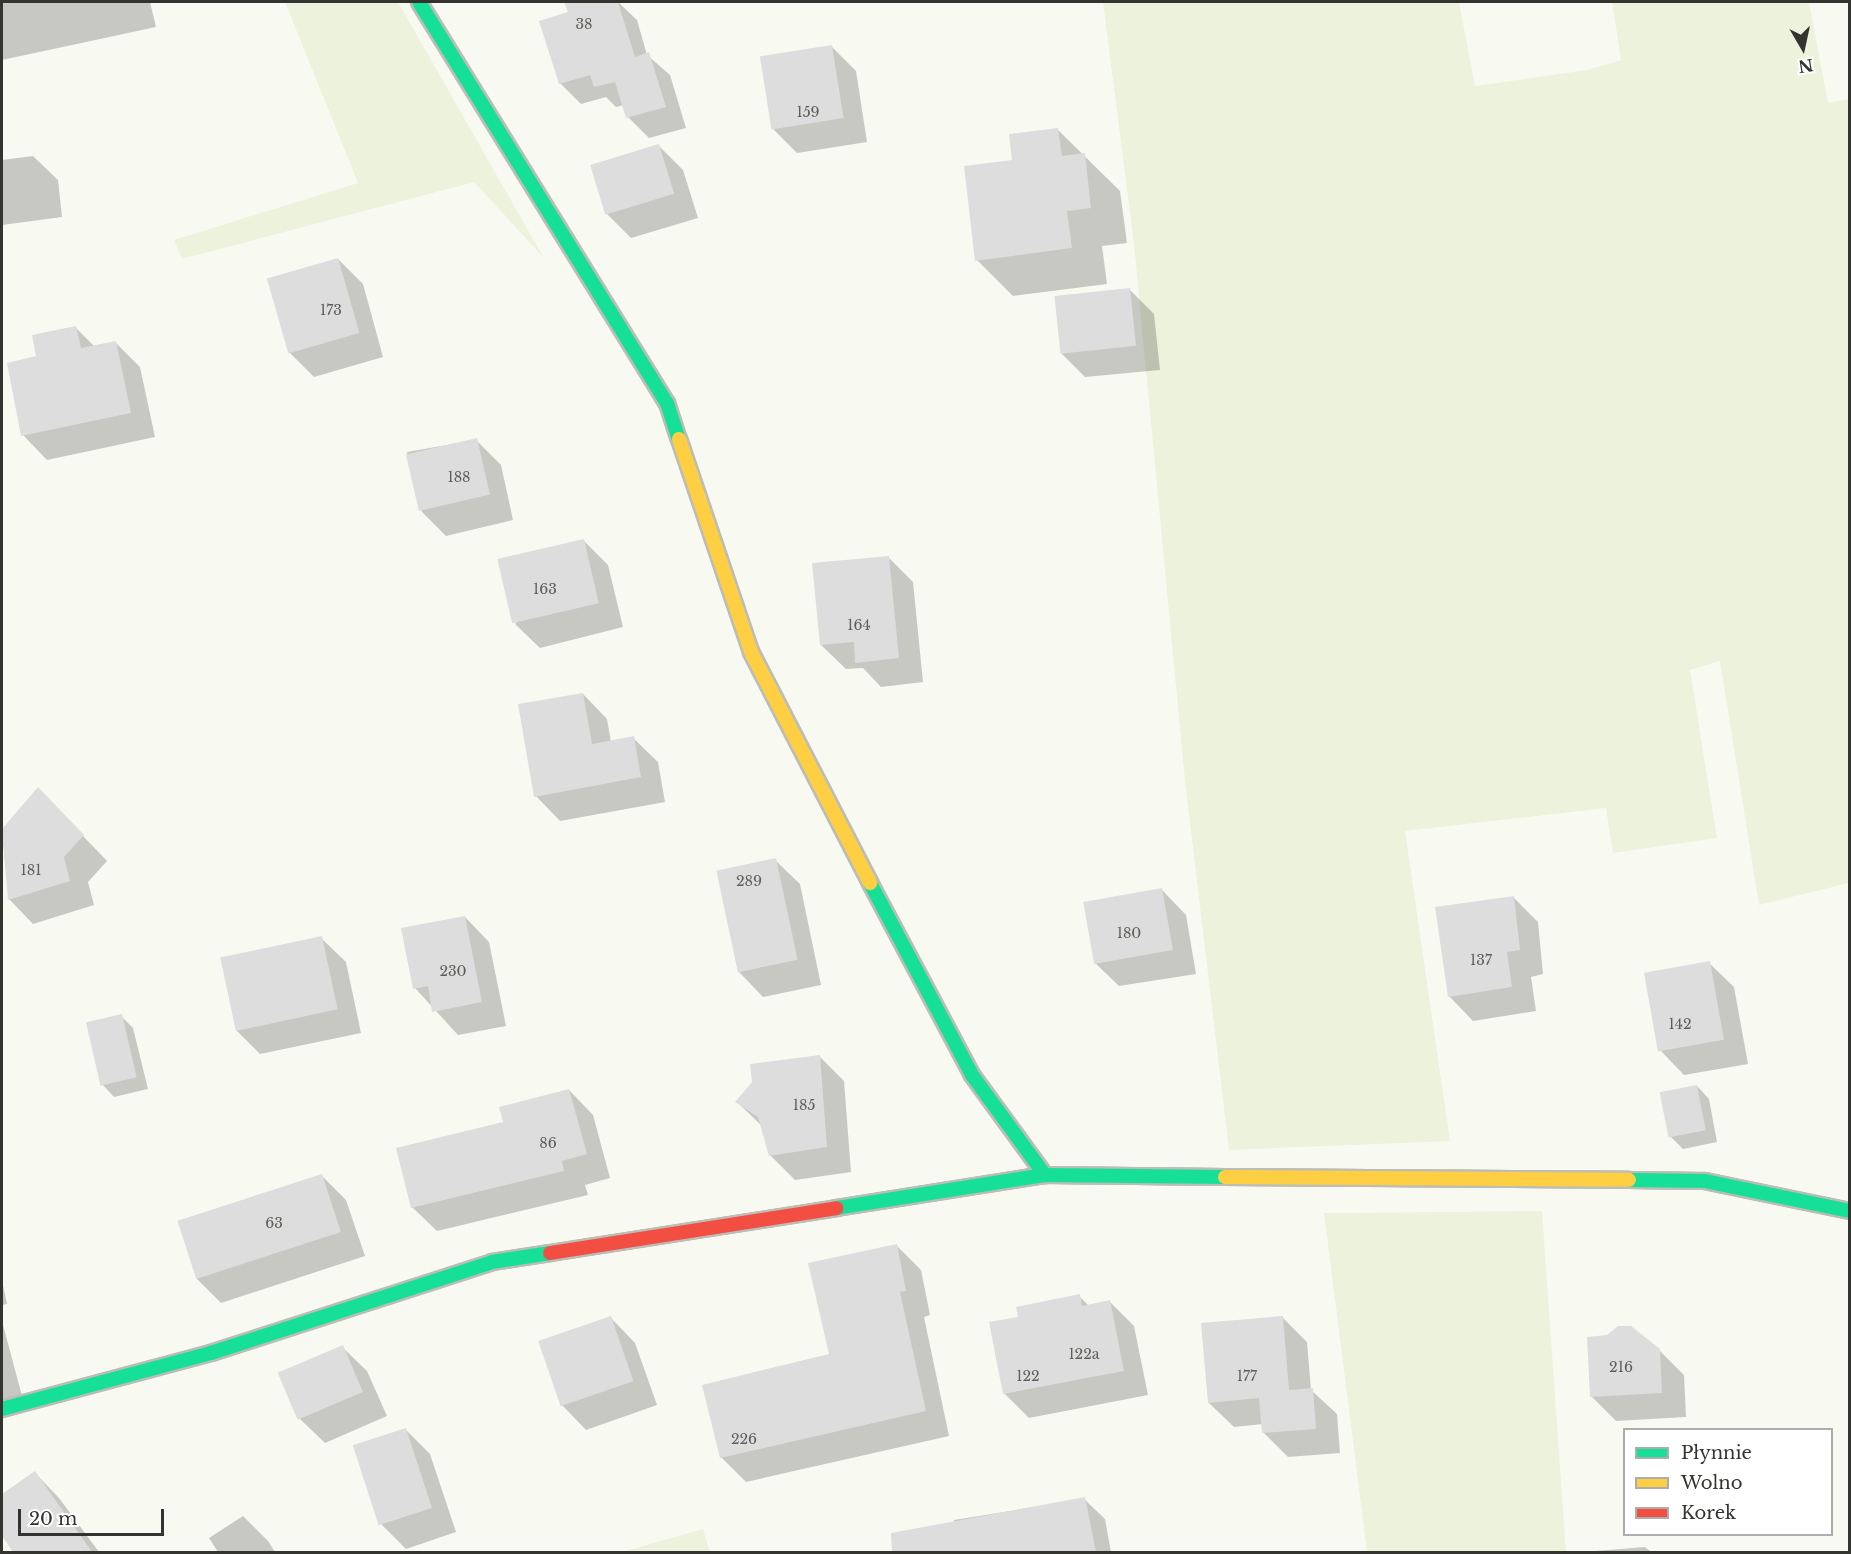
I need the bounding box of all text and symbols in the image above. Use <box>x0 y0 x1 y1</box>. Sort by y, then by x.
house number: 38 <box>575 16 593 32</box>
north arrow <box>1773 18 1833 78</box>
text: N <box>1797 55 1815 77</box>
house number: 159 <box>796 104 820 120</box>
house number: 173 <box>320 302 342 318</box>
house number: 188 <box>447 469 471 485</box>
house number: 163 <box>533 581 557 597</box>
house number: 164 <box>847 617 871 633</box>
house number: 181 <box>21 862 41 878</box>
house number: 289 <box>736 873 762 889</box>
house number: 180 <box>1117 925 1141 941</box>
house number: 137 <box>1470 952 1492 968</box>
house number: 230 <box>439 963 467 979</box>
house number: 142 <box>1668 1016 1692 1032</box>
house number: 185 <box>793 1097 815 1113</box>
house number: 86 <box>539 1135 557 1151</box>
house number: 63 <box>265 1215 283 1231</box>
house number: 122a <box>1068 1346 1100 1362</box>
house number: 216 <box>1609 1359 1633 1375</box>
house number: 122 <box>1016 1368 1040 1384</box>
house number: 177 <box>1237 1368 1257 1384</box>
legend <box>1623 1428 1833 1536</box>
house number: 226 <box>731 1431 757 1447</box>
text: Płynnie <box>1681 1442 1752 1464</box>
text: Wolno <box>1681 1472 1743 1494</box>
scale bar <box>21 1497 166 1535</box>
text: Korek <box>1681 1502 1736 1524</box>
text: 20 m <box>29 1508 77 1530</box>

